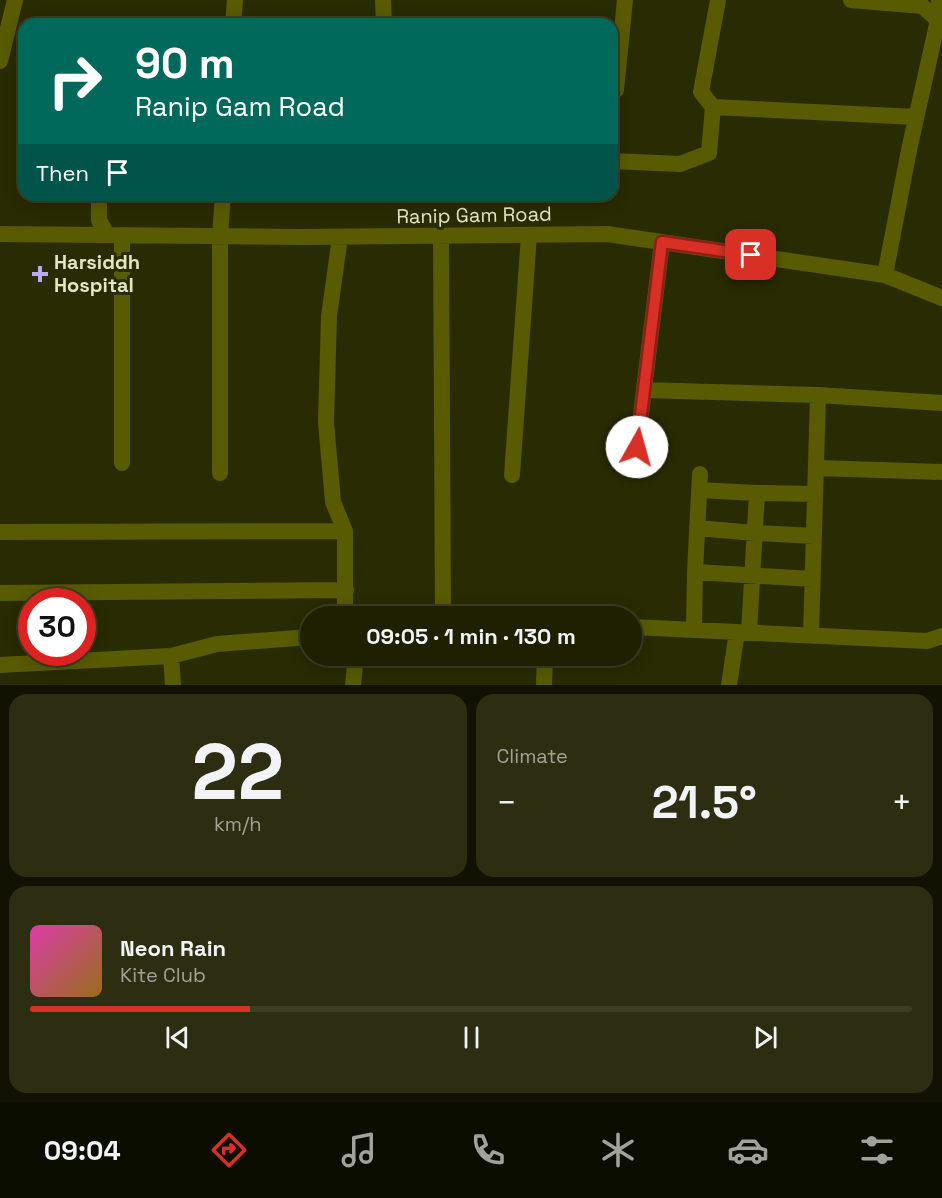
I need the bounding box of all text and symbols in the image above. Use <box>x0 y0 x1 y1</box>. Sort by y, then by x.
text: 90 m <box>135 37 235 90</box>
icon: right <box>36 42 114 120</box>
text: Ranip Gam Road <box>135 89 345 124</box>
icon: arrive <box>101 156 134 189</box>
text: Then <box>36 159 89 187</box>
street label: Ranip Gam Road <box>396 201 552 229</box>
pin <box>725 229 776 280</box>
icon: arrive <box>734 238 767 271</box>
place label: Harsiddh Hospital <box>54 249 140 298</box>
marker: Harsiddh Hospital <box>31 265 49 283</box>
position arrow <box>605 415 669 479</box>
speed limit sign: 30 <box>18 588 96 666</box>
text: 09:05 · 1 min · 130 m <box>366 622 576 650</box>
text: 22 <box>191 722 284 822</box>
text: Climate <box>497 743 568 769</box>
text: 21.5° <box>652 774 757 831</box>
text: − <box>497 782 517 824</box>
text: + <box>892 782 912 824</box>
text: km/h <box>214 811 262 837</box>
text: Neon Rain <box>120 934 226 962</box>
text: Kite Club <box>120 962 206 988</box>
icon: previous <box>161 1021 194 1054</box>
icon: pause <box>455 1021 488 1054</box>
icon: next <box>749 1021 782 1054</box>
icon: directions <box>208 1129 250 1171</box>
icon: music <box>338 1129 380 1171</box>
icon: phone <box>467 1129 509 1171</box>
icon: climate <box>597 1129 639 1171</box>
icon: car <box>727 1129 769 1171</box>
icon: filters <box>856 1129 898 1171</box>
text: 09:04 <box>44 1133 121 1168</box>

